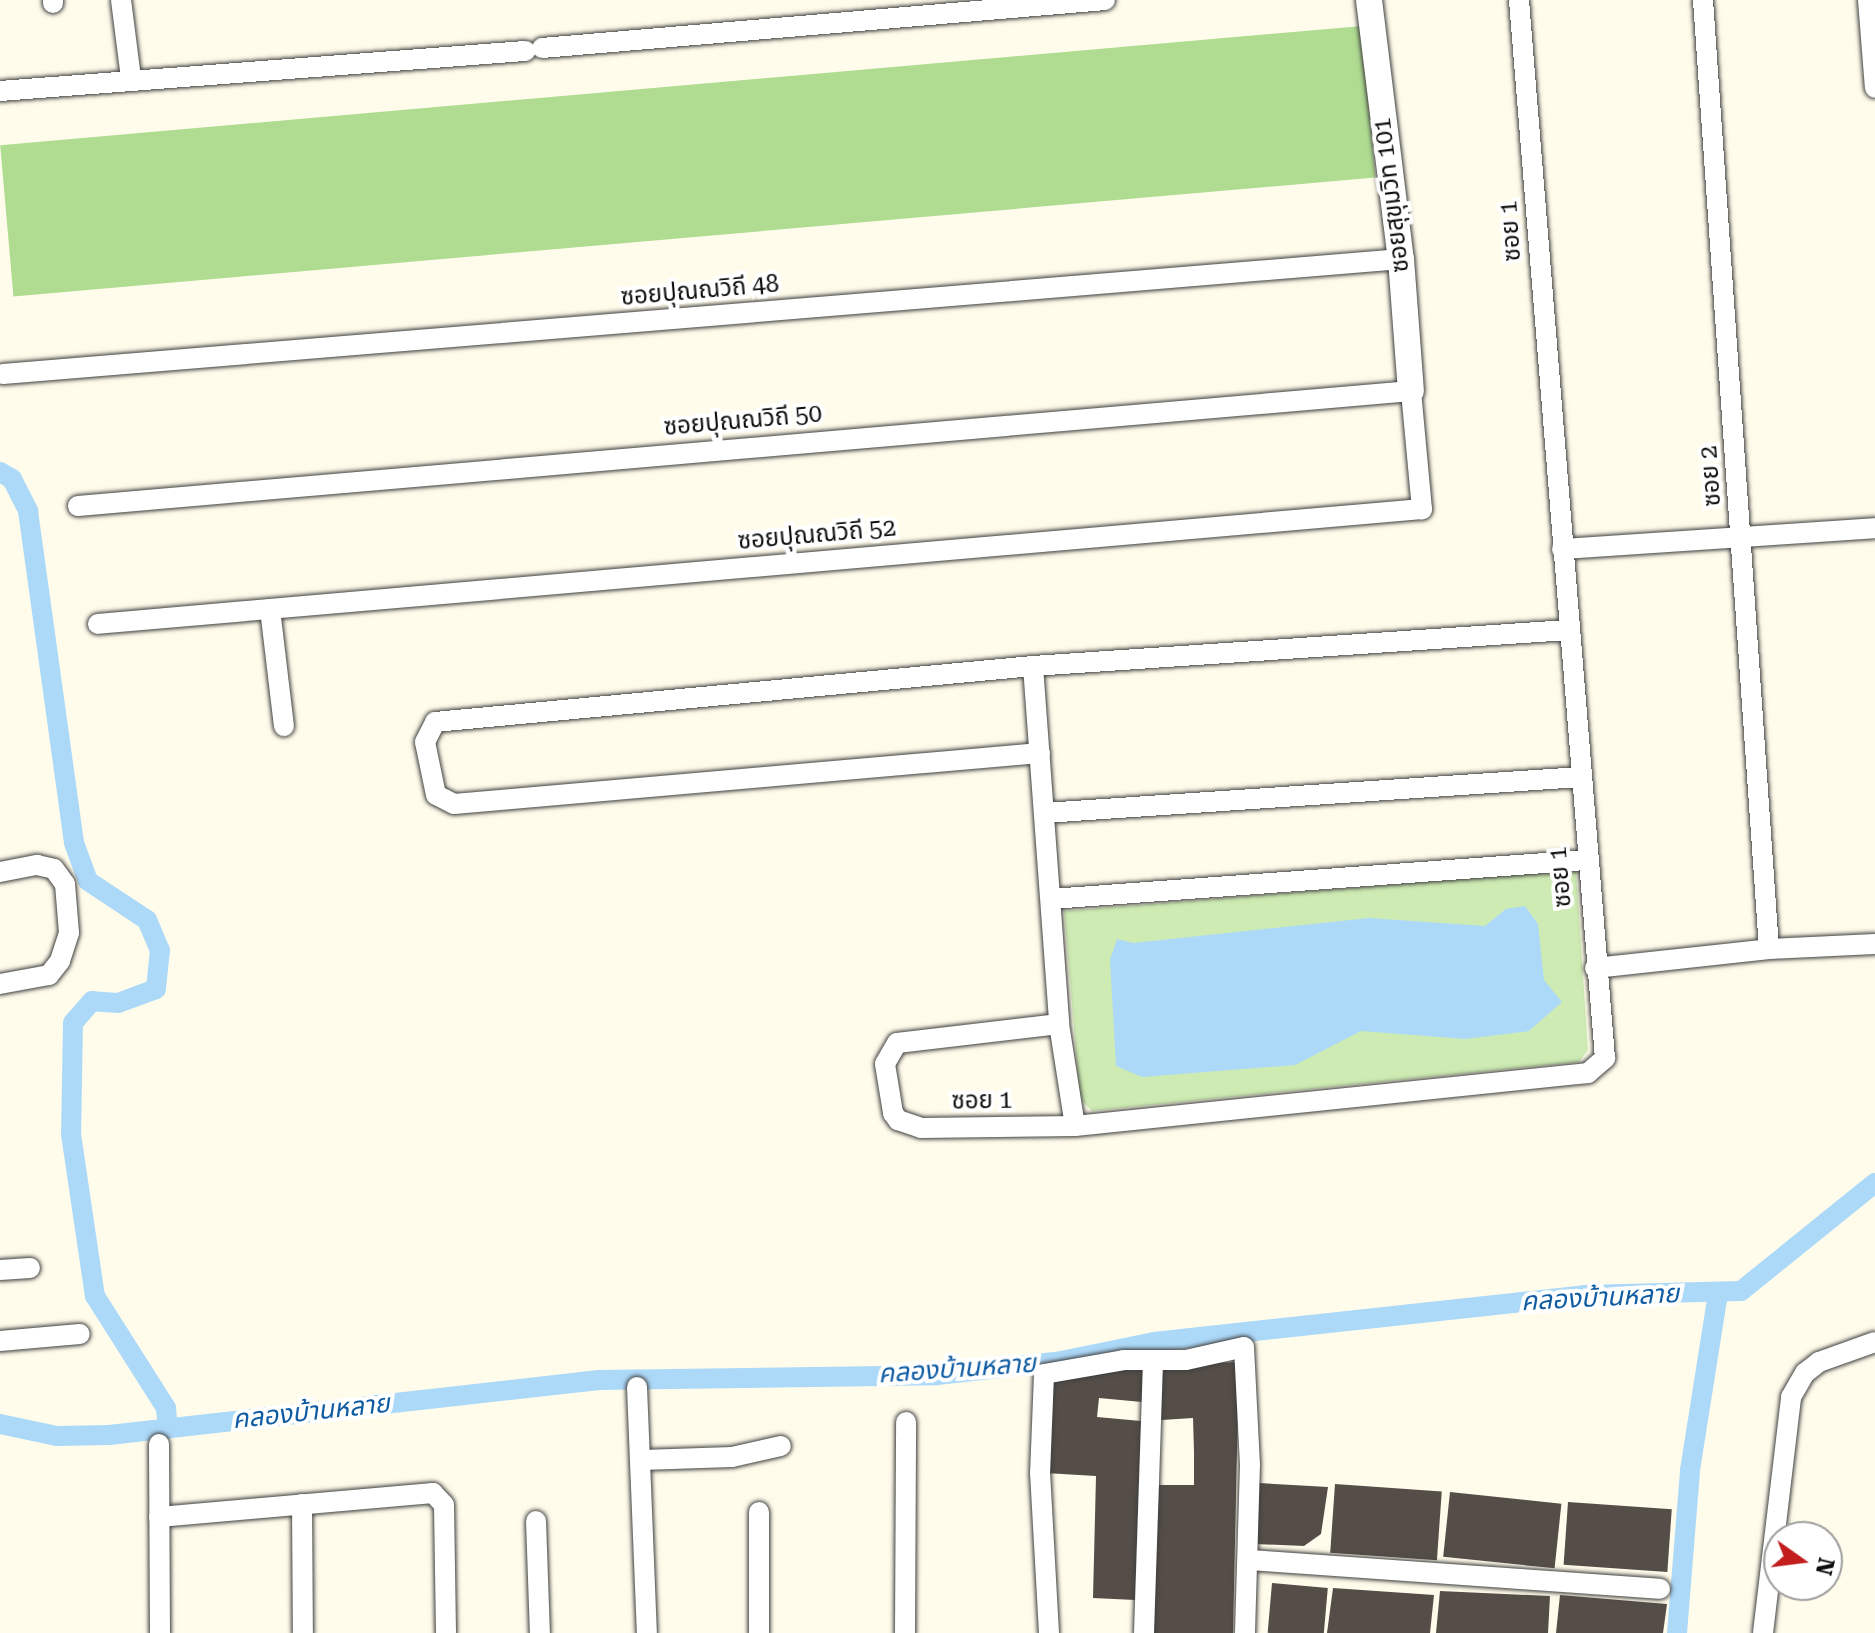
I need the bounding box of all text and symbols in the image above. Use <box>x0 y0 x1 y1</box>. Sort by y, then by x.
street label: ซอยสุขุมวิท 101 <box>1368 116 1416 274</box>
street label: ซอย 1 <box>1495 200 1527 262</box>
street label: ซอยปุณณวิถี 48 <box>620 270 780 312</box>
street label: ซอยปุณณวิถี 50 <box>663 400 823 442</box>
street label: ซอย 2 <box>1695 445 1727 507</box>
street label: ซอยปุณณวิถี 52 <box>737 514 897 556</box>
street label: ซอย 1 <box>1544 845 1578 909</box>
street label: ซอย 1 <box>951 1086 1013 1116</box>
water label: คลองบ้านหลาย <box>1520 1278 1680 1318</box>
water label: คลองบ้านหลาย <box>877 1348 1037 1390</box>
water label: คลองบ้านหลาย <box>231 1388 391 1436</box>
north arrow <box>1763 1521 1843 1601</box>
text: N <box>1811 1555 1839 1578</box>

